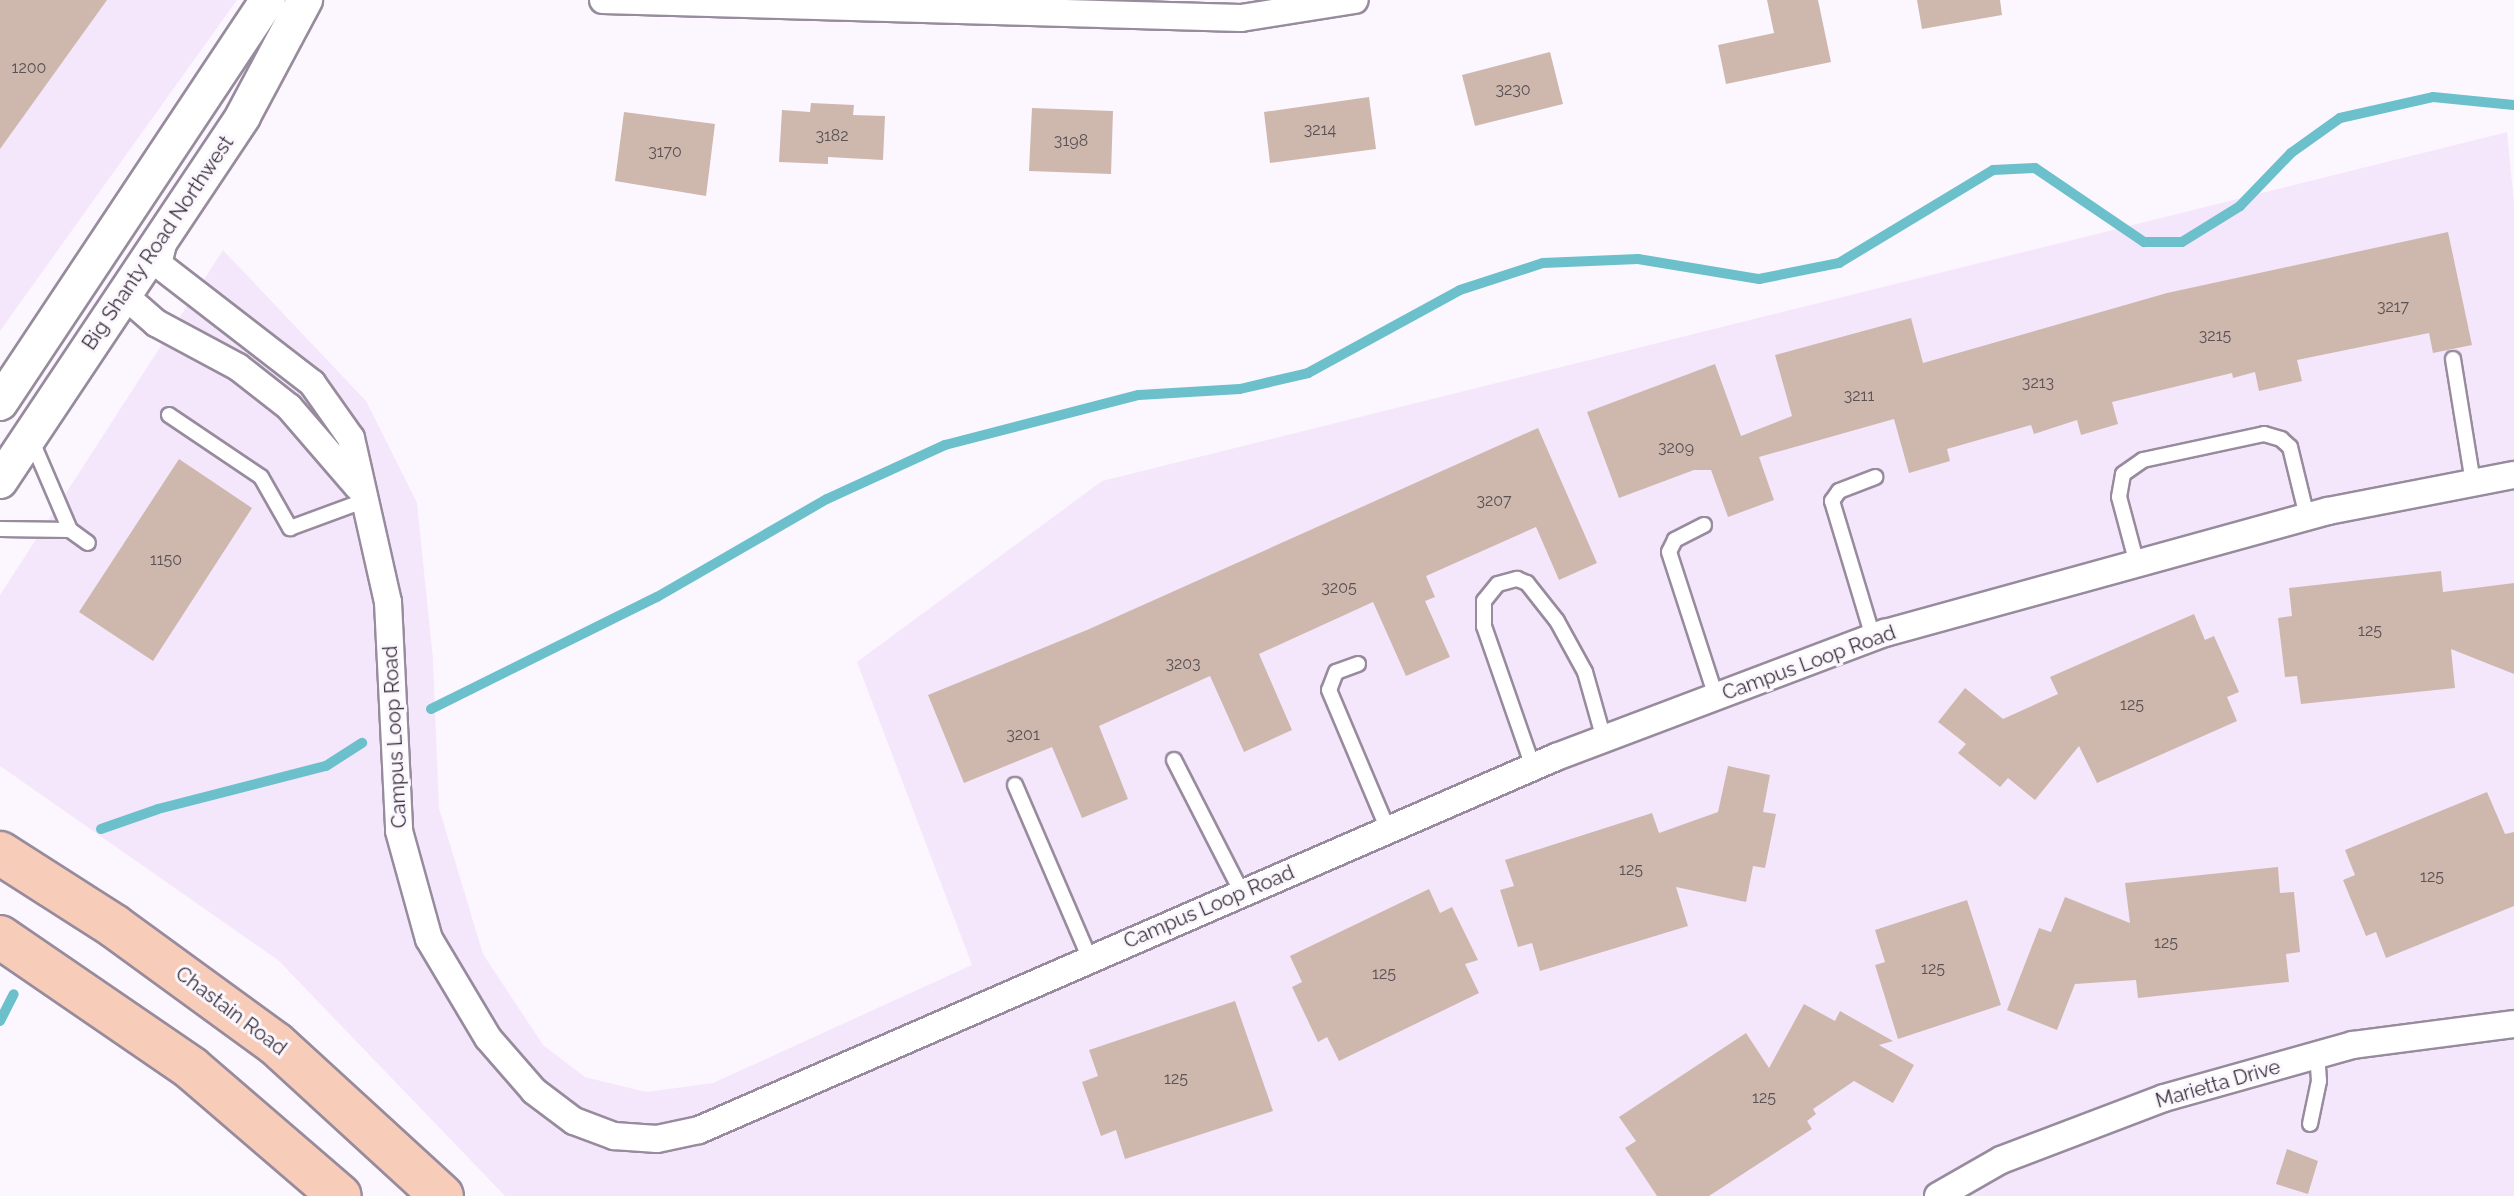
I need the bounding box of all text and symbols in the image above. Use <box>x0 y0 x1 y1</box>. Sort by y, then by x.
house number: 1200 <box>12 58 46 78</box>
house number: 3230 <box>1495 80 1531 100</box>
house number: 3214 <box>1304 120 1336 140</box>
house number: 3182 <box>815 126 849 146</box>
street label: Big Shanty Road Northwest <box>77 131 239 355</box>
house number: 3198 <box>1054 131 1088 151</box>
house number: 3170 <box>648 142 682 162</box>
house number: 3217 <box>2377 297 2409 317</box>
house number: 3215 <box>2199 326 2231 346</box>
house number: 3213 <box>2022 373 2054 393</box>
house number: 3211 <box>1844 386 1874 406</box>
house number: 3209 <box>1658 438 1694 458</box>
house number: 3207 <box>1476 491 1512 511</box>
house number: 1150 <box>150 550 182 570</box>
house number: 3205 <box>1321 578 1357 598</box>
street label: Campus Loop Road <box>1719 620 1899 706</box>
house number: 125 <box>2358 621 2382 641</box>
street label: Campus Loop Road <box>378 645 412 829</box>
house number: 3203 <box>1165 654 1201 674</box>
house number: 125 <box>2120 695 2144 715</box>
house number: 3201 <box>1006 725 1040 745</box>
street label: Campus Loop Road <box>1120 860 1298 954</box>
house number: 125 <box>1619 860 1643 880</box>
house number: 125 <box>2420 867 2444 887</box>
house number: 125 <box>2154 933 2178 953</box>
house number: 125 <box>1921 959 1945 979</box>
street label: Chastain Road <box>171 962 291 1060</box>
house number: 125 <box>1372 964 1396 984</box>
street label: Marietta Drive <box>2153 1055 2283 1113</box>
house number: 125 <box>1164 1069 1188 1089</box>
house number: 125 <box>1752 1088 1776 1108</box>

